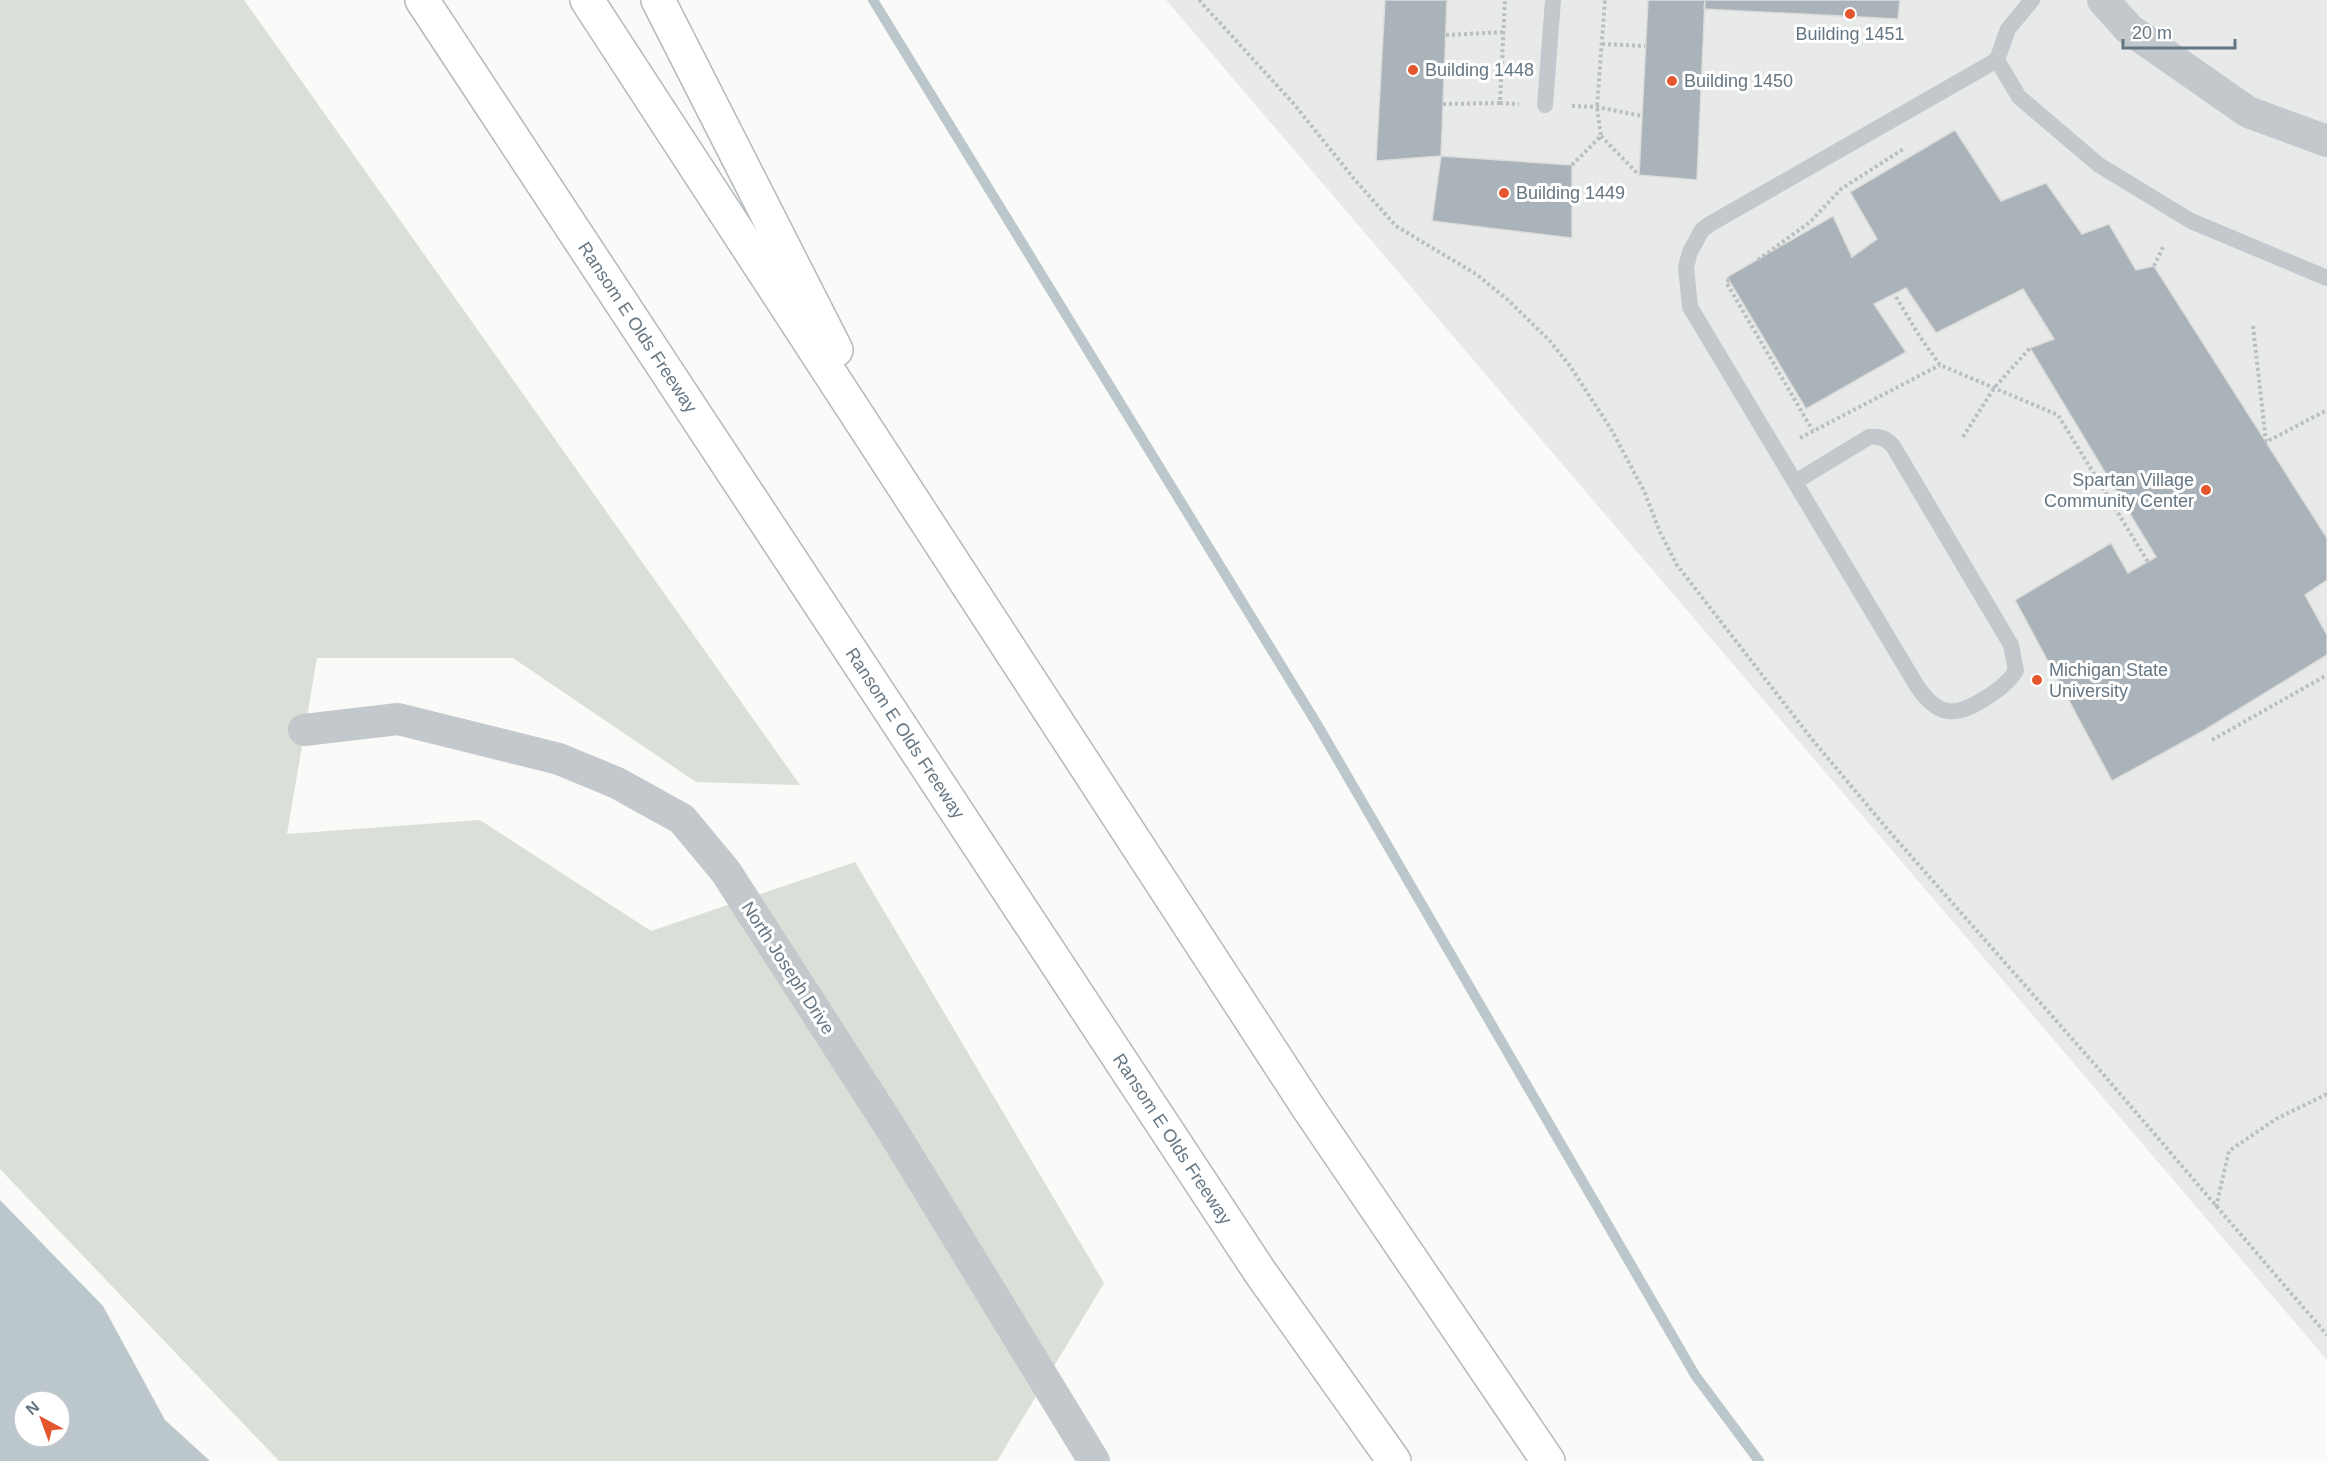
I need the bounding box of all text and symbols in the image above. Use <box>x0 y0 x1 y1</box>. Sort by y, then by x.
marker: Building 1451 <box>1843 7 1857 21</box>
scale bar <box>2123 12 2236 50</box>
text: 20 m <box>2132 23 2172 43</box>
place label: Building 1451 <box>1795 24 1905 44</box>
place label: Building 1448 <box>1425 60 1534 80</box>
marker: Building 1448 <box>1406 63 1420 77</box>
place label: Building 1450 <box>1684 71 1793 91</box>
marker: Building 1450 <box>1665 74 1679 88</box>
place label: Building 1449 <box>1516 183 1625 203</box>
marker: Building 1449 <box>1497 186 1511 200</box>
street label: Ransom E Olds Freeway <box>574 238 701 416</box>
place label: Spartan Village Community Center <box>2044 470 2194 511</box>
marker: Spartan Village Community Center <box>2199 483 2213 497</box>
street label: Ransom E Olds Freeway <box>842 644 968 822</box>
place label: Michigan State University <box>2049 660 2168 701</box>
marker: Michigan State University <box>2030 673 2044 687</box>
street label: North Joseph Drive <box>738 898 838 1038</box>
street label: Ransom E Olds Freeway <box>1109 1050 1236 1228</box>
north arrow <box>12 1389 72 1449</box>
text: N <box>23 1398 42 1418</box>

